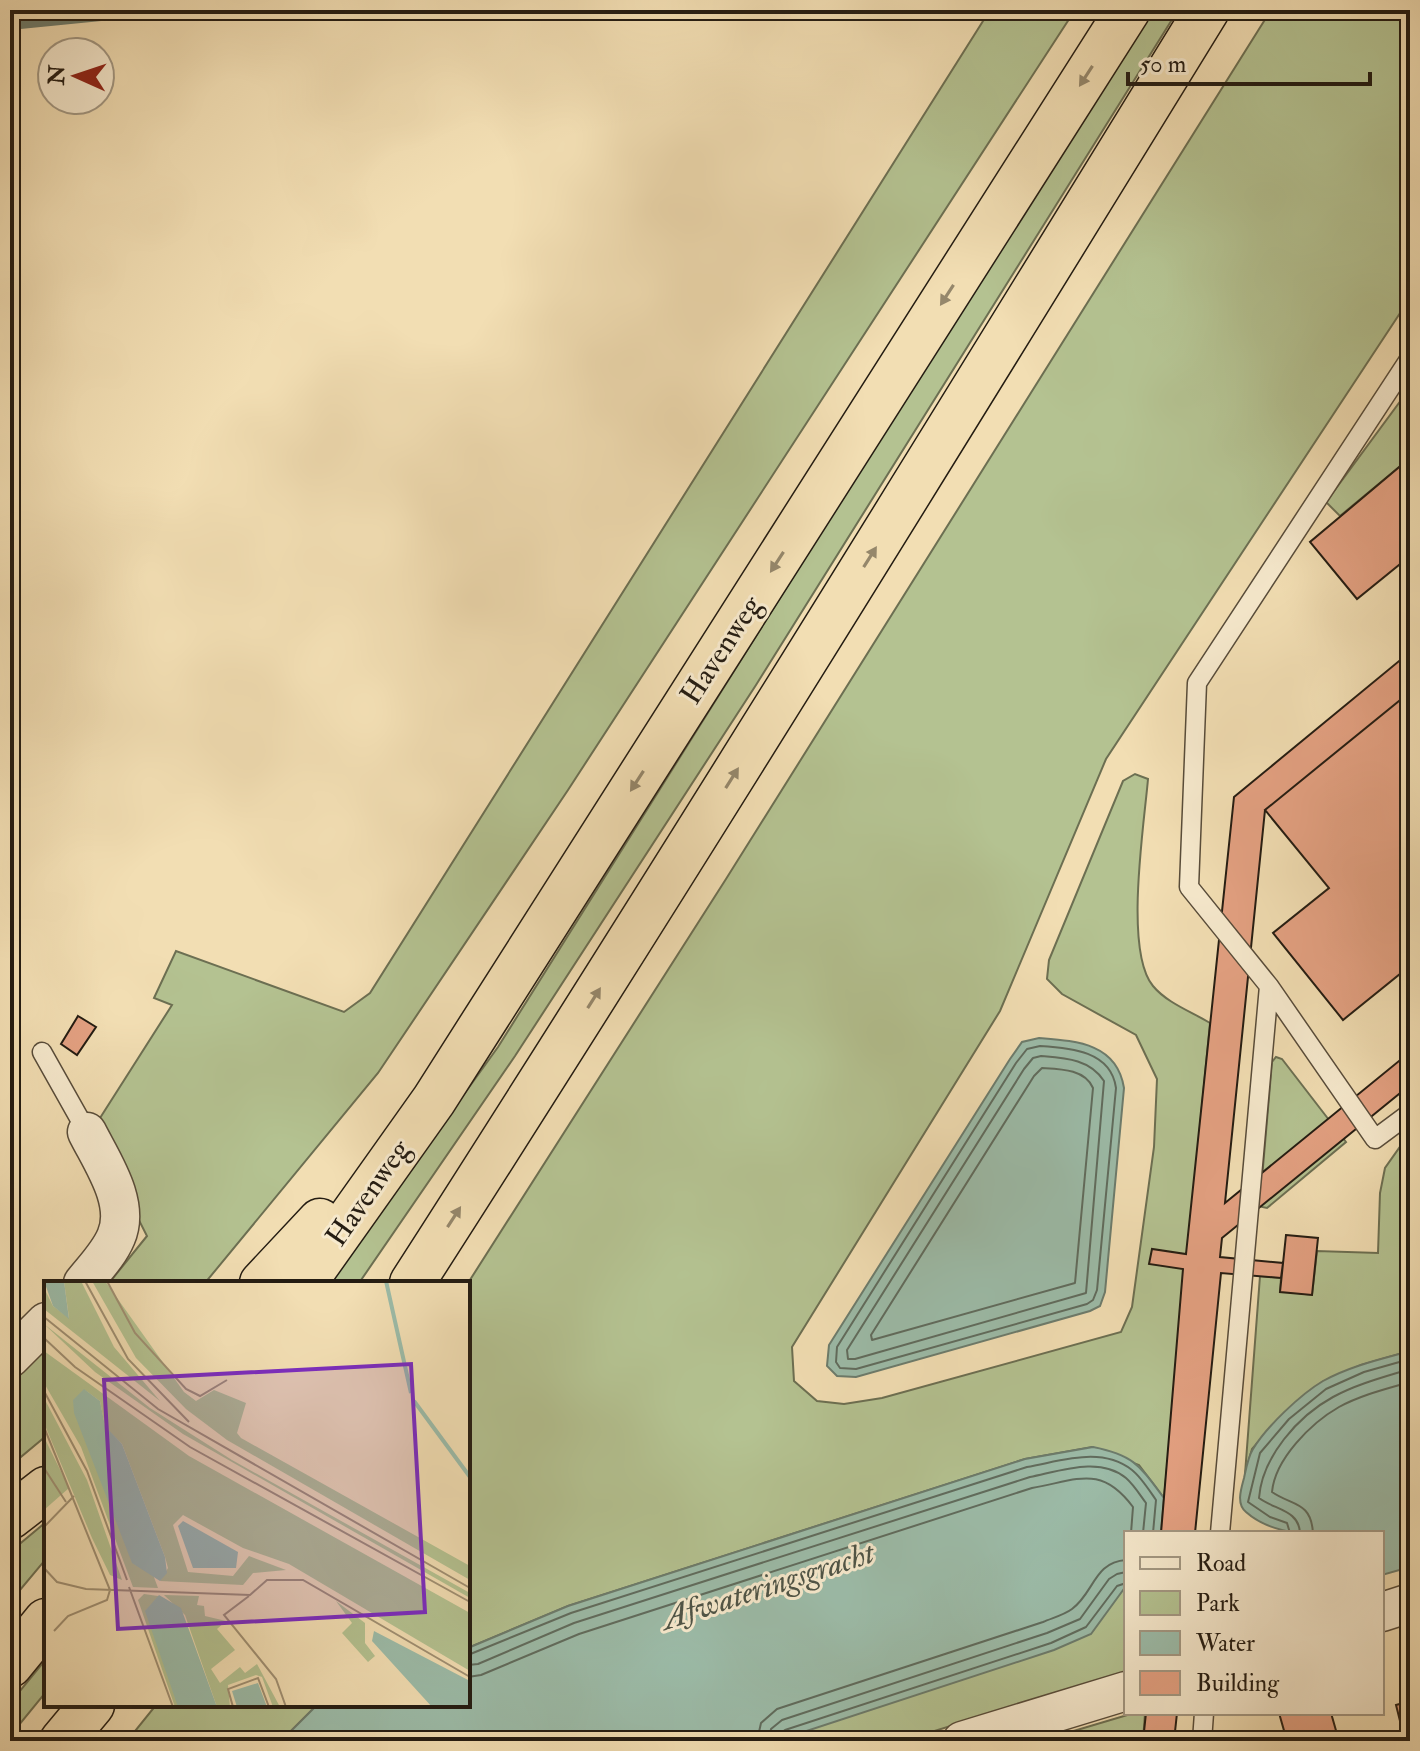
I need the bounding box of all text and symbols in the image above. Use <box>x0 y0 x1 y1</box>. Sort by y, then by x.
north arrow <box>36 36 116 116</box>
scale bar <box>1128 36 1370 86</box>
text: 50 m <box>1140 49 1187 80</box>
text: N <box>42 64 72 87</box>
one-way arrow <box>1080 65 1094 87</box>
one-way arrow <box>940 284 954 306</box>
one-way arrow <box>862 546 876 568</box>
one-way arrow <box>769 551 784 572</box>
street label: Havenweg <box>672 588 771 711</box>
one-way arrow <box>724 767 739 788</box>
one-way arrow <box>631 770 645 792</box>
one-way arrow <box>586 987 600 1009</box>
street label: Havenweg <box>318 1131 419 1254</box>
one-way arrow <box>446 1207 461 1228</box>
inset map <box>44 1281 470 1707</box>
legend <box>1124 1531 1384 1715</box>
water label: Afwateringsgracht <box>654 1532 881 1640</box>
text: Road <box>1196 1548 1246 1579</box>
text: Park <box>1196 1588 1240 1619</box>
text: Water <box>1195 1628 1255 1659</box>
text: Building <box>1196 1668 1280 1699</box>

